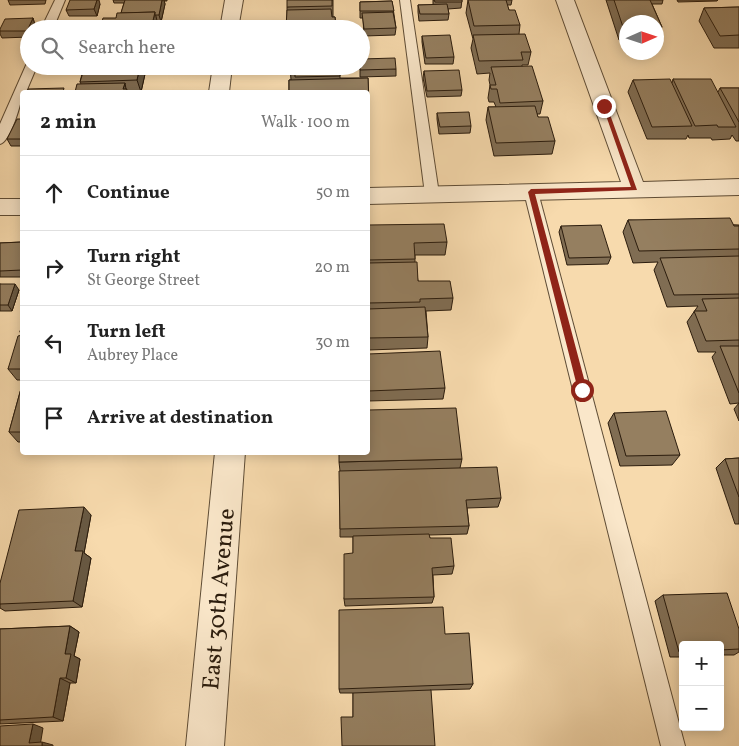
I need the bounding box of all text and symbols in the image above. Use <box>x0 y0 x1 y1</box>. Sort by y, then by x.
north arrow <box>619 15 664 60</box>
search box <box>20 20 370 75</box>
icon: search <box>38 34 66 62</box>
text: Search here <box>78 35 175 61</box>
route end <box>593 95 616 118</box>
text: 2 min <box>40 108 97 137</box>
text: Walk · 100 m <box>261 112 350 134</box>
icon: ahead <box>40 179 68 207</box>
text: Continue <box>87 180 170 206</box>
text: 50 m <box>316 182 350 204</box>
text: Turn right <box>87 244 180 270</box>
icon: right <box>40 254 68 282</box>
text: 20 m <box>315 257 350 279</box>
text: St George Street <box>87 270 200 292</box>
text: Turn left <box>87 319 166 345</box>
icon: left <box>40 329 68 357</box>
text: 30 m <box>315 332 350 354</box>
text: Aubrey Place <box>87 345 178 367</box>
route start <box>571 379 594 402</box>
icon: arrive <box>40 404 68 432</box>
text: Arrive at destination <box>87 405 273 431</box>
street label: East 30th Avenue <box>195 507 245 691</box>
map controls <box>679 641 724 731</box>
button: + <box>679 641 724 686</box>
button: − <box>679 686 724 731</box>

